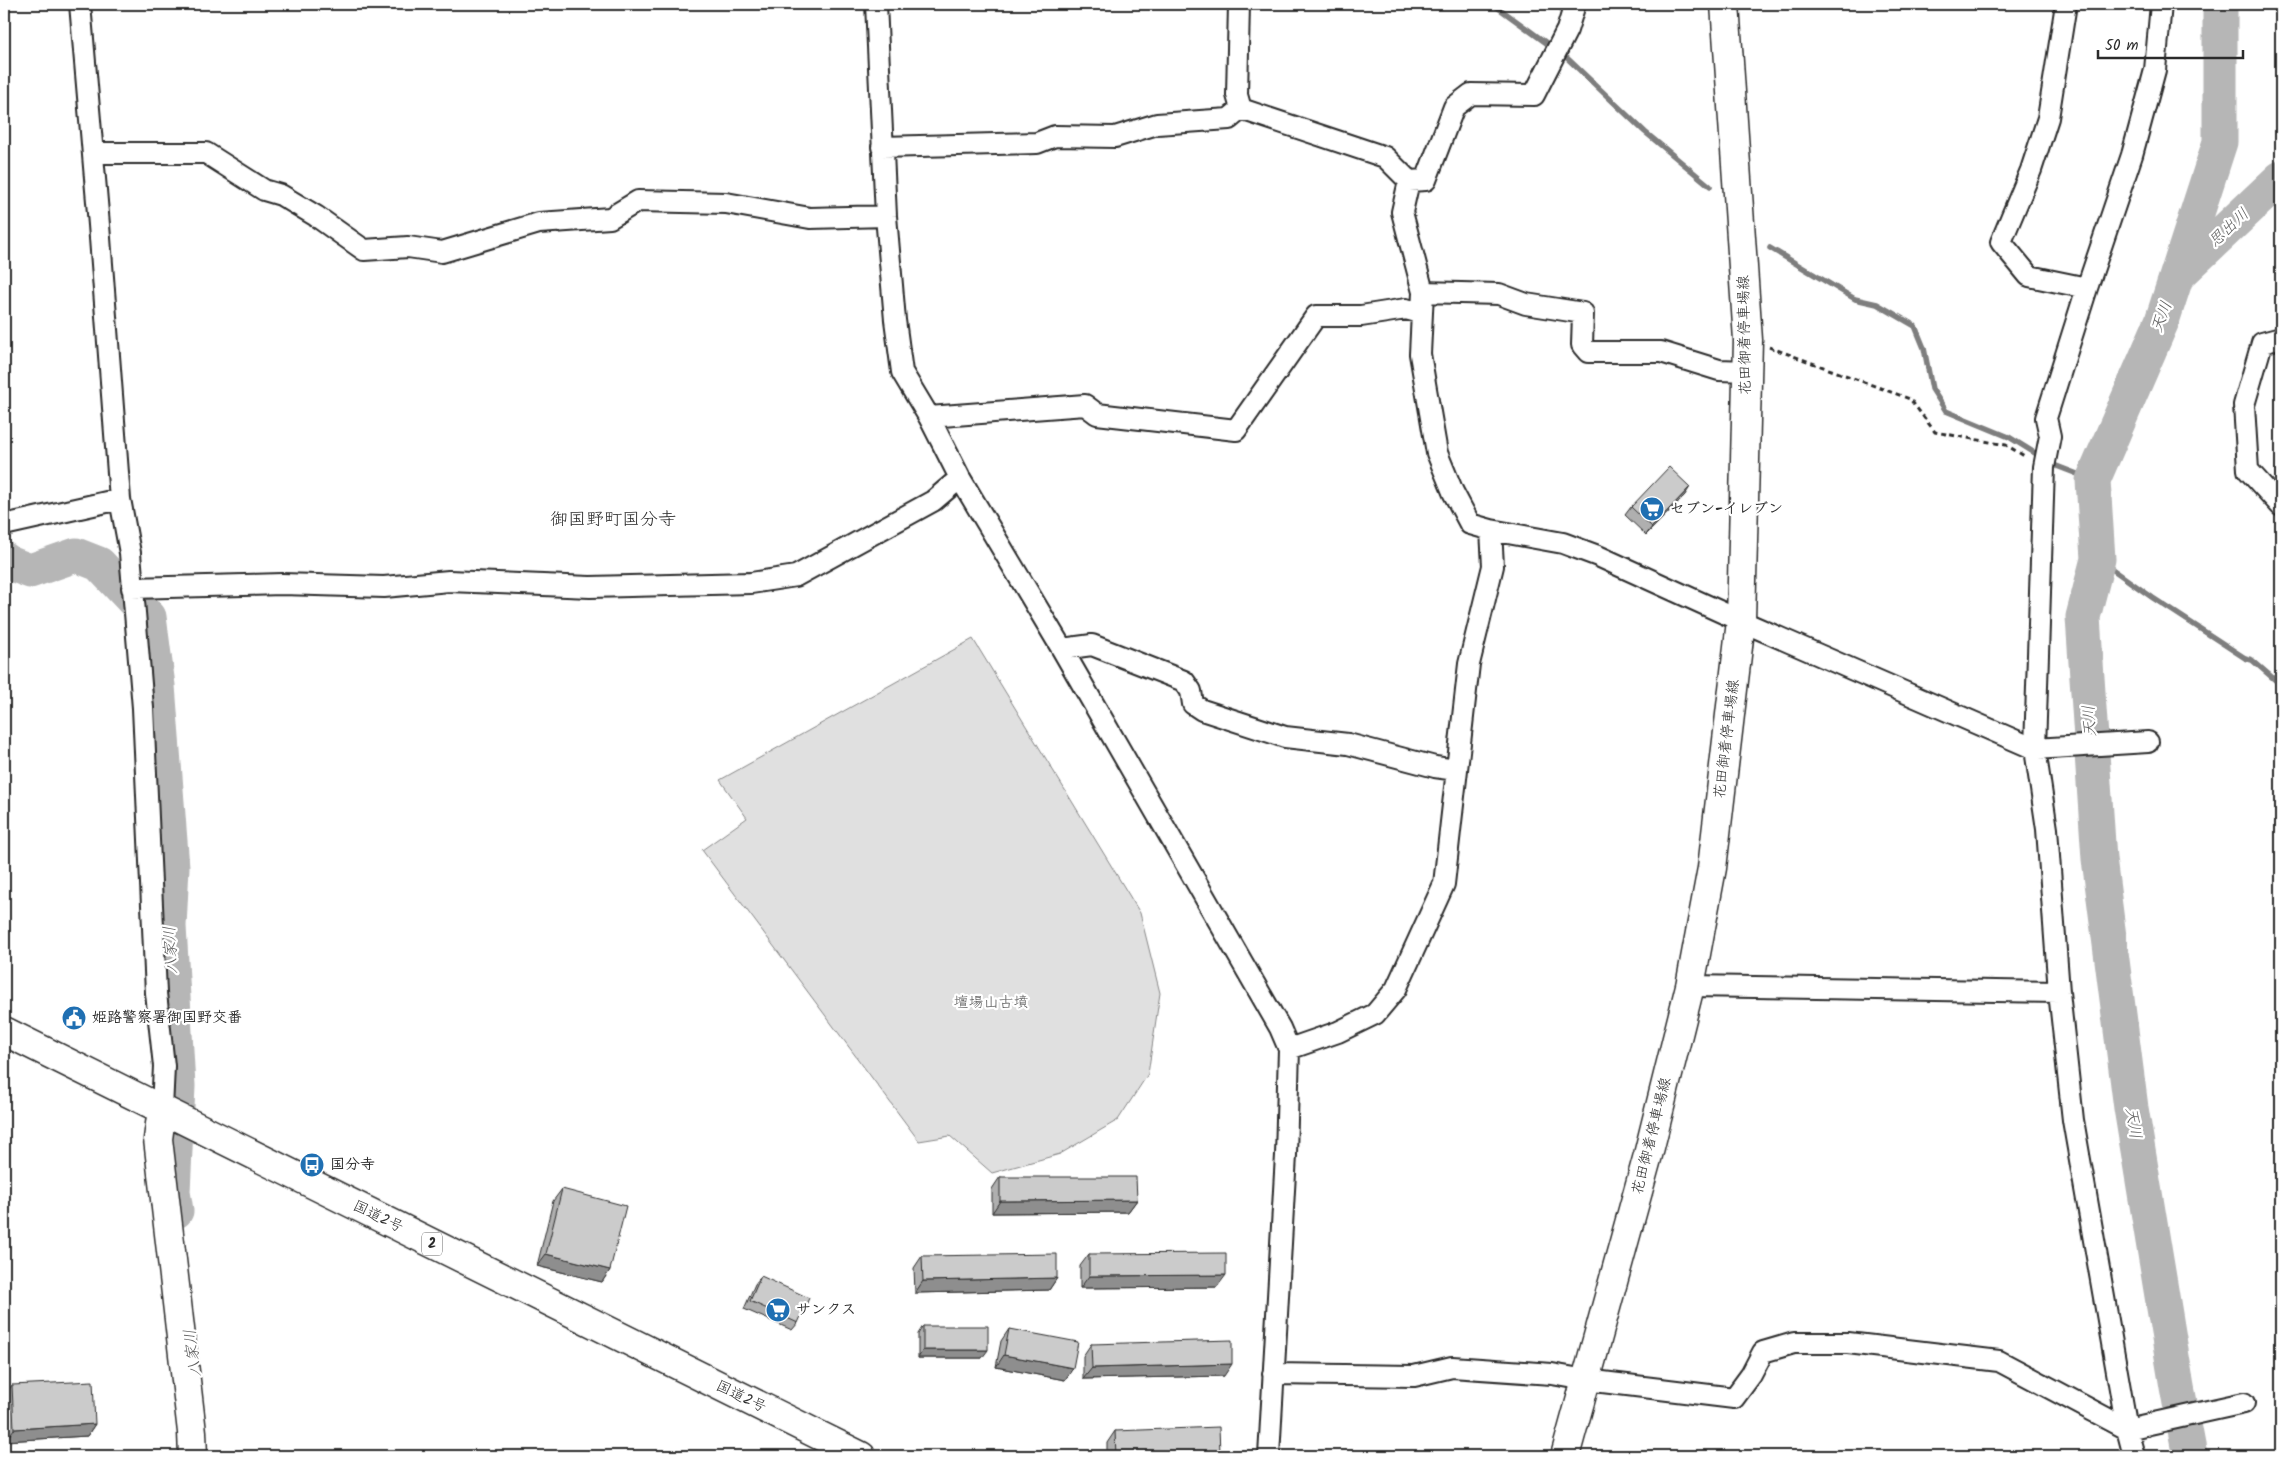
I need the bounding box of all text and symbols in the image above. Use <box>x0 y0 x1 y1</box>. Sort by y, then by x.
scale bar <box>2098 28 2242 60</box>
text: 50 m <box>2105 34 2139 58</box>
water label: 思出川 <box>2203 202 2255 254</box>
street label: 花田御着停車場線 <box>1732 275 1758 395</box>
water label: 天川 <box>2145 298 2179 336</box>
supermarket icon: セブン-イレブン <box>1639 496 1665 522</box>
place label: セブン-イレブン <box>1670 497 1783 521</box>
district label: 御国野町国分寺 <box>550 506 676 535</box>
street label: 花田御着停車場線 <box>1708 678 1746 800</box>
water label: 天川 <box>2076 704 2104 738</box>
water label: 八家川 <box>157 925 185 975</box>
park label: 壇場山古墳 <box>953 991 1029 1015</box>
public building icon: 姫路警察署御国野交番 <box>61 1005 87 1031</box>
place label: 姫路警察署御国野交番 <box>92 1006 242 1030</box>
street label: 花田御着停車場線 <box>1626 1075 1678 1197</box>
water label: 天川 <box>2118 1105 2148 1141</box>
bus stop icon: 国分寺 <box>299 1152 325 1178</box>
place label: 国分寺 <box>330 1153 375 1177</box>
street label: 国道2号 <box>349 1194 407 1240</box>
road number: 2 <box>422 1232 442 1256</box>
supermarket icon: サンクス <box>765 1297 791 1323</box>
place label: サンクス <box>796 1298 856 1322</box>
water label: 八家川 <box>178 1328 208 1378</box>
street label: 国道2号 <box>712 1374 770 1420</box>

